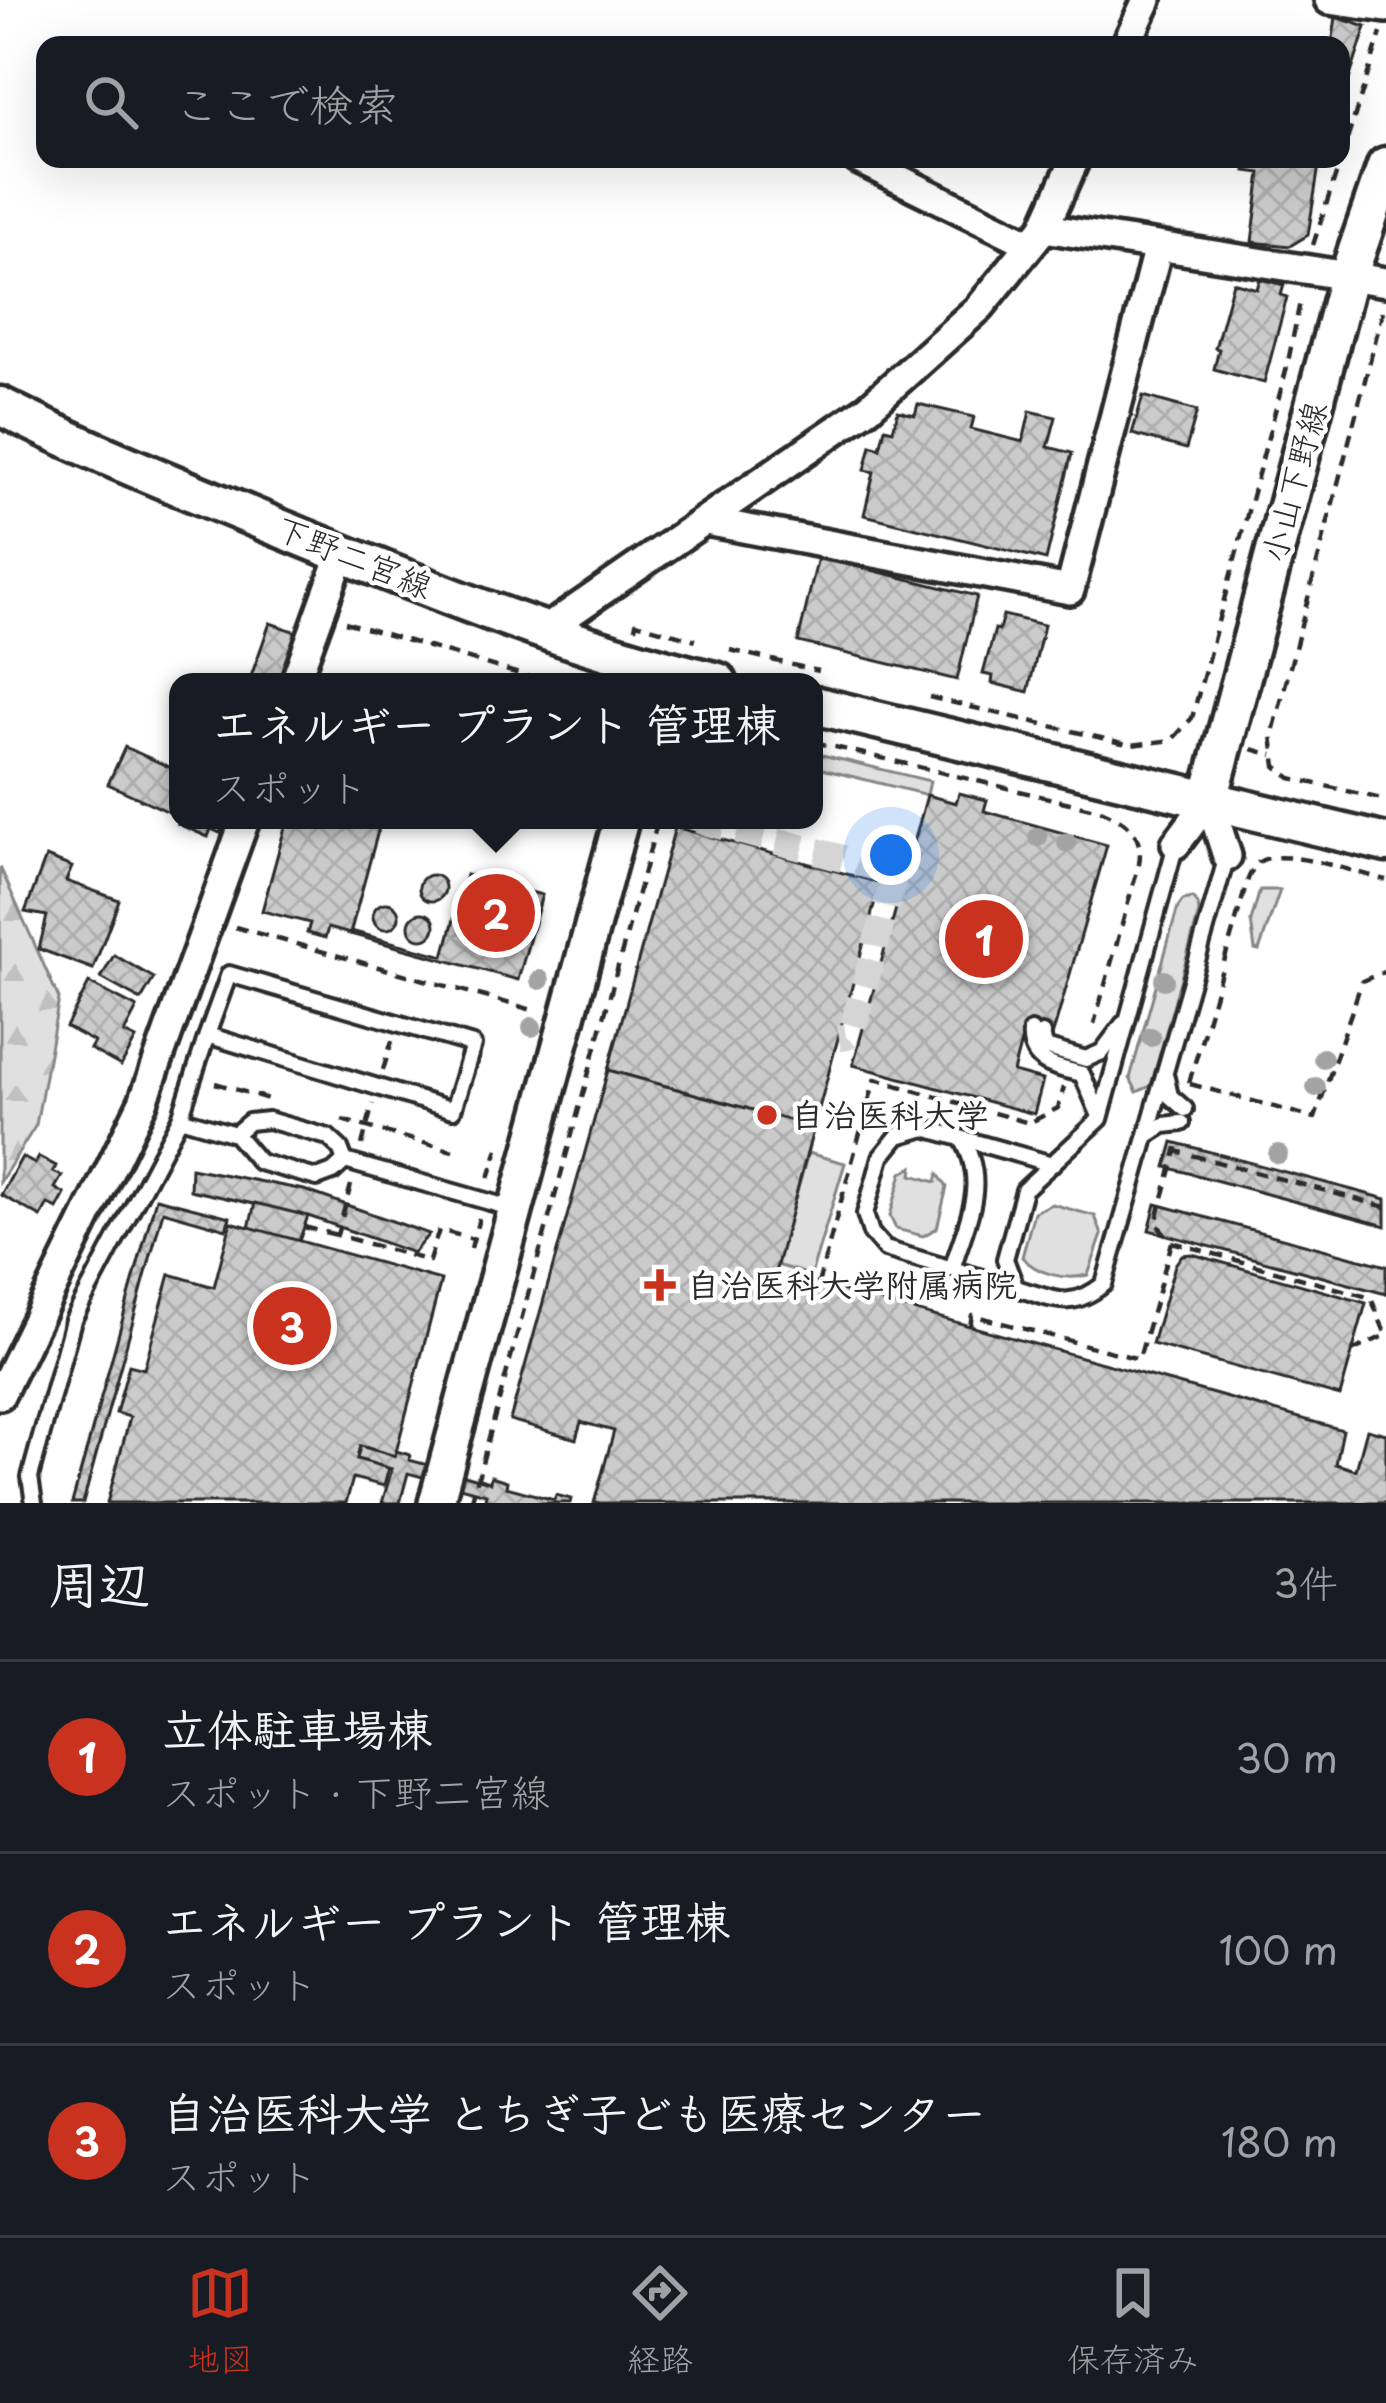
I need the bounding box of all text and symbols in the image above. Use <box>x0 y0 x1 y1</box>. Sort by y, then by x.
search box <box>36 36 1350 168</box>
text: ここで検索 <box>174 68 399 136</box>
icon: search <box>78 69 144 135</box>
street label: 小山下野線 <box>1247 395 1338 568</box>
street label: 下野二宮線 <box>269 501 441 609</box>
popup <box>169 673 823 829</box>
text: エネルギー プラント 管理棟 <box>212 688 780 756</box>
text: スポット <box>212 756 368 815</box>
your location <box>861 825 921 885</box>
pin: 2 <box>457 868 535 958</box>
pin: 1 <box>945 894 1023 984</box>
place label: 自治医科大学 <box>791 1088 989 1138</box>
marker: 自治医科大学 <box>754 1102 780 1128</box>
place label: 自治医科大学附属病院 <box>687 1258 1017 1308</box>
marker: 自治医科大学附属病院 <box>644 1269 676 1301</box>
pin: 3 <box>253 1281 331 1371</box>
text: 周辺 <box>48 1543 150 1620</box>
text: 3件 <box>1273 1552 1338 1611</box>
text: 立体駐車場棟 <box>162 1693 432 1761</box>
text: 1 <box>78 1727 96 1786</box>
text: 30 m <box>1235 1727 1338 1786</box>
text: スポット · 下野二宮線 <box>162 1761 550 1820</box>
text: エネルギー プラント 管理棟 <box>162 1885 730 1953</box>
text: 2 <box>73 1919 101 1978</box>
text: 100 m <box>1219 1919 1338 1978</box>
text: スポット <box>162 1953 318 2012</box>
text: 自治医科大学 とちぎ子ども医療センター <box>162 2077 986 2145</box>
text: 3 <box>74 2111 100 2170</box>
text: 180 m <box>1221 2111 1338 2170</box>
text: スポット <box>162 2145 318 2204</box>
tab: 地図 <box>187 2260 253 2382</box>
tab: 経路 <box>627 2260 693 2382</box>
tab: 保存済み <box>1067 2260 1199 2382</box>

